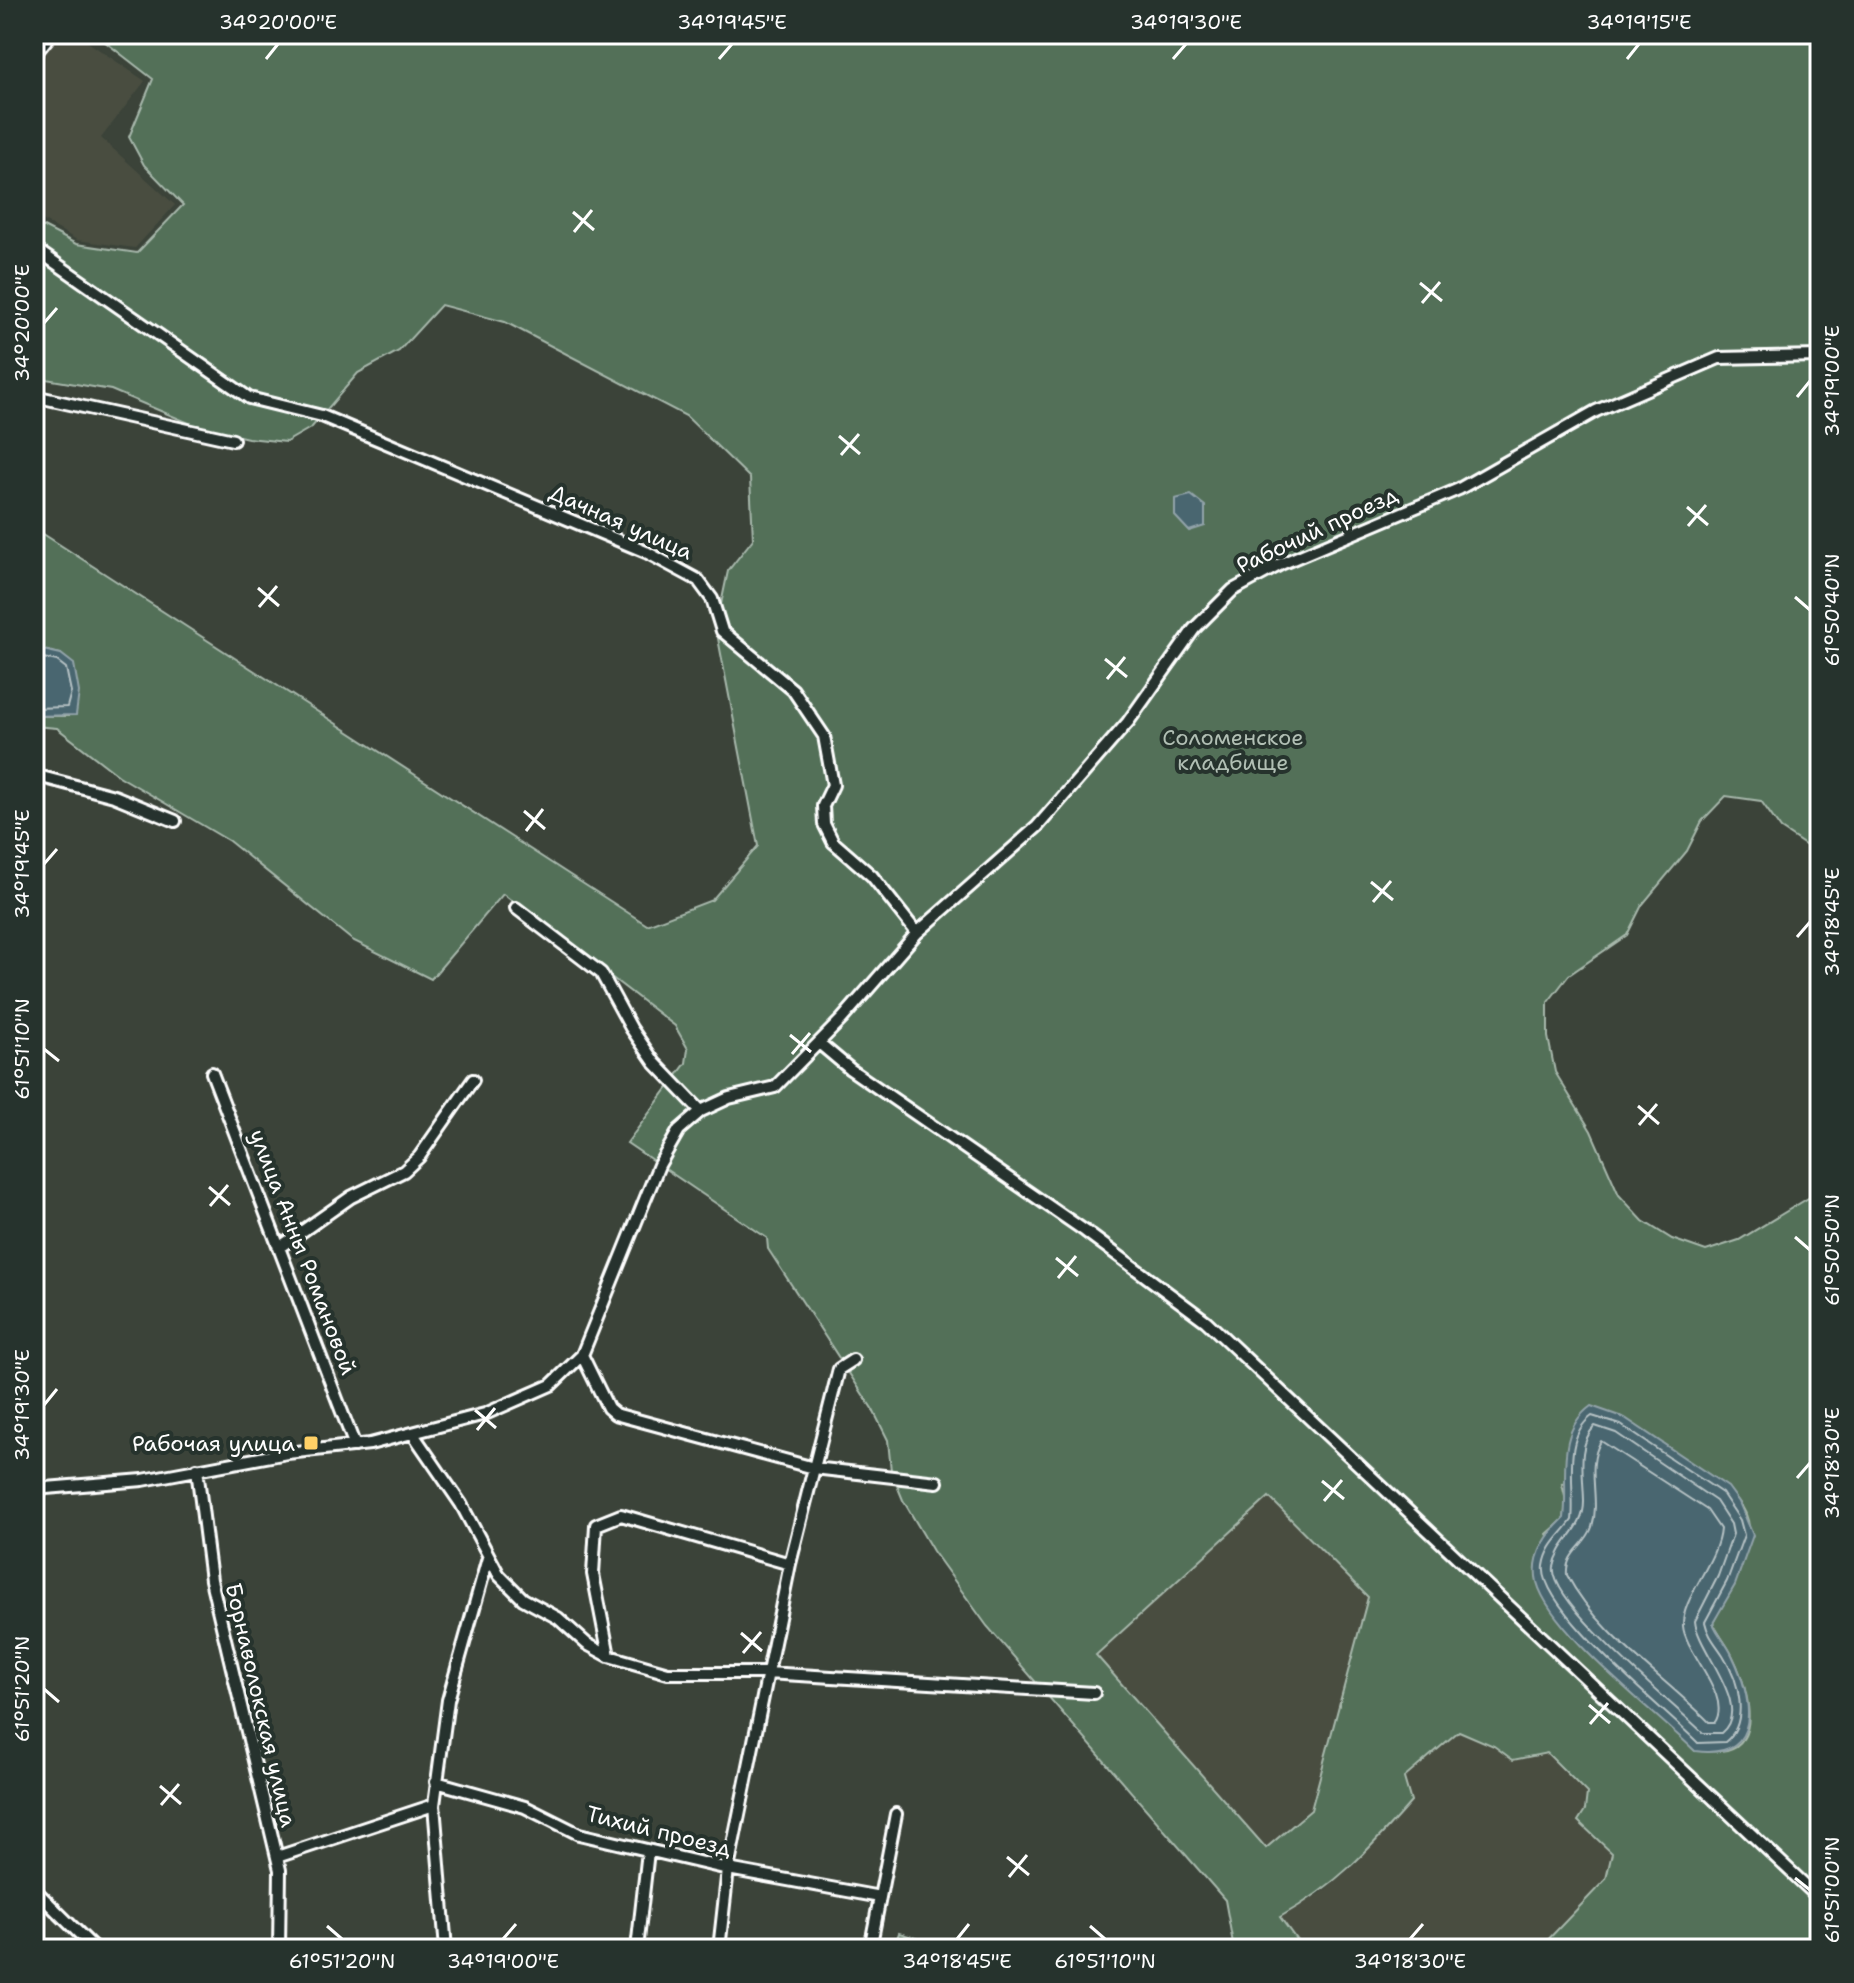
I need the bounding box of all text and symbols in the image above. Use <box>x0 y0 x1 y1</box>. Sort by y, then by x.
text: 34°20'00"E <box>219 9 337 35</box>
text: 34°19'45"E <box>677 9 787 35</box>
text: 34°19'30"E <box>1130 9 1242 35</box>
text: 34°19'15"E <box>1587 9 1691 35</box>
text: 34°20'00"E <box>9 264 35 382</box>
text: 34°19'00"E <box>1819 325 1845 437</box>
street label: Дачная улица <box>545 477 697 567</box>
street label: Рабочий проезд <box>1232 480 1402 580</box>
text: 61°50'40"N <box>1819 554 1845 666</box>
park label: Соломенское кладбище <box>1162 723 1304 777</box>
text: 34°19'45"E <box>9 809 35 919</box>
text: 34°18'45"E <box>1819 867 1845 977</box>
text: 61°51'10"N <box>9 998 35 1100</box>
street label: улица Анны Романовой <box>243 1125 363 1379</box>
text: 61°50'50"N <box>1819 1194 1845 1306</box>
text: 34°19'30"E <box>9 1349 35 1461</box>
text: 34°18'30"E <box>1819 1407 1845 1519</box>
place label: Рабочая улица <box>132 1429 295 1458</box>
marker: Рабочая улица <box>302 1434 320 1452</box>
street label: Борнаволокская улица <box>219 1580 303 1830</box>
text: 61°51'20"N <box>9 1636 35 1742</box>
street label: Тихий проезд <box>583 1799 735 1863</box>
text: 61°51'00"N <box>1819 1837 1845 1943</box>
text: 61°51'20"N <box>289 1948 395 1974</box>
text: 34°19'00"E <box>447 1948 559 1974</box>
text: 34°18'45"E <box>902 1948 1012 1974</box>
text: 61°51'10"N <box>1054 1948 1156 1974</box>
text: 34°18'30"E <box>1354 1948 1466 1974</box>

